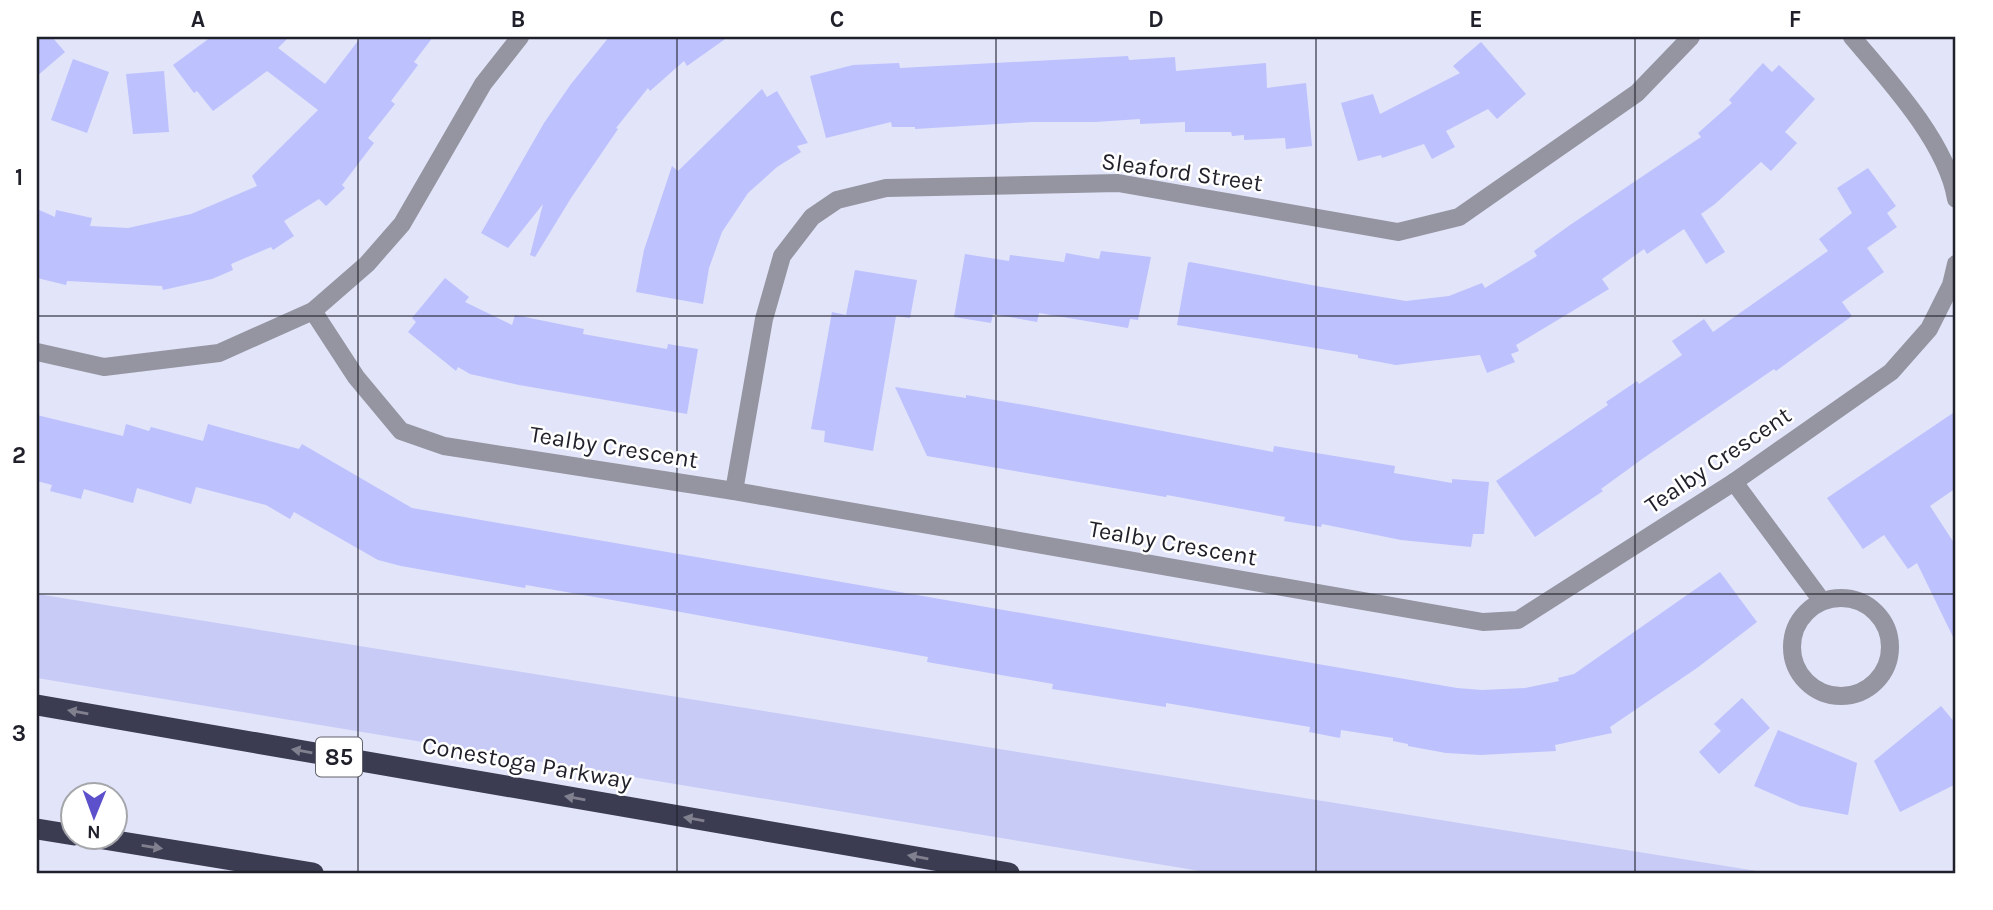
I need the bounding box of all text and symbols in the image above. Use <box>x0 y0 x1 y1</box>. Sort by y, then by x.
text: A <box>191 6 205 33</box>
text: B <box>511 6 525 33</box>
text: C <box>830 6 844 33</box>
text: D <box>1148 6 1164 33</box>
text: E <box>1469 6 1483 33</box>
text: F <box>1789 6 1801 33</box>
street label: Sleaford Street <box>1100 147 1264 197</box>
text: 1 <box>15 164 23 191</box>
street label: Tealby Crescent <box>1640 401 1796 519</box>
street label: Tealby Crescent <box>528 420 700 474</box>
text: 2 <box>12 442 26 469</box>
street label: Tealby Crescent <box>1087 514 1259 572</box>
one-way arrow <box>67 706 89 717</box>
text: 3 <box>12 720 26 747</box>
street label: Conestoga Parkway <box>420 731 634 795</box>
road number: 85 <box>316 737 362 776</box>
one-way arrow <box>291 745 313 756</box>
north arrow <box>60 780 130 850</box>
one-way arrow <box>563 792 585 803</box>
one-way arrow <box>683 813 705 824</box>
text: N <box>87 821 101 843</box>
one-way arrow <box>141 842 163 853</box>
one-way arrow <box>907 852 929 863</box>

